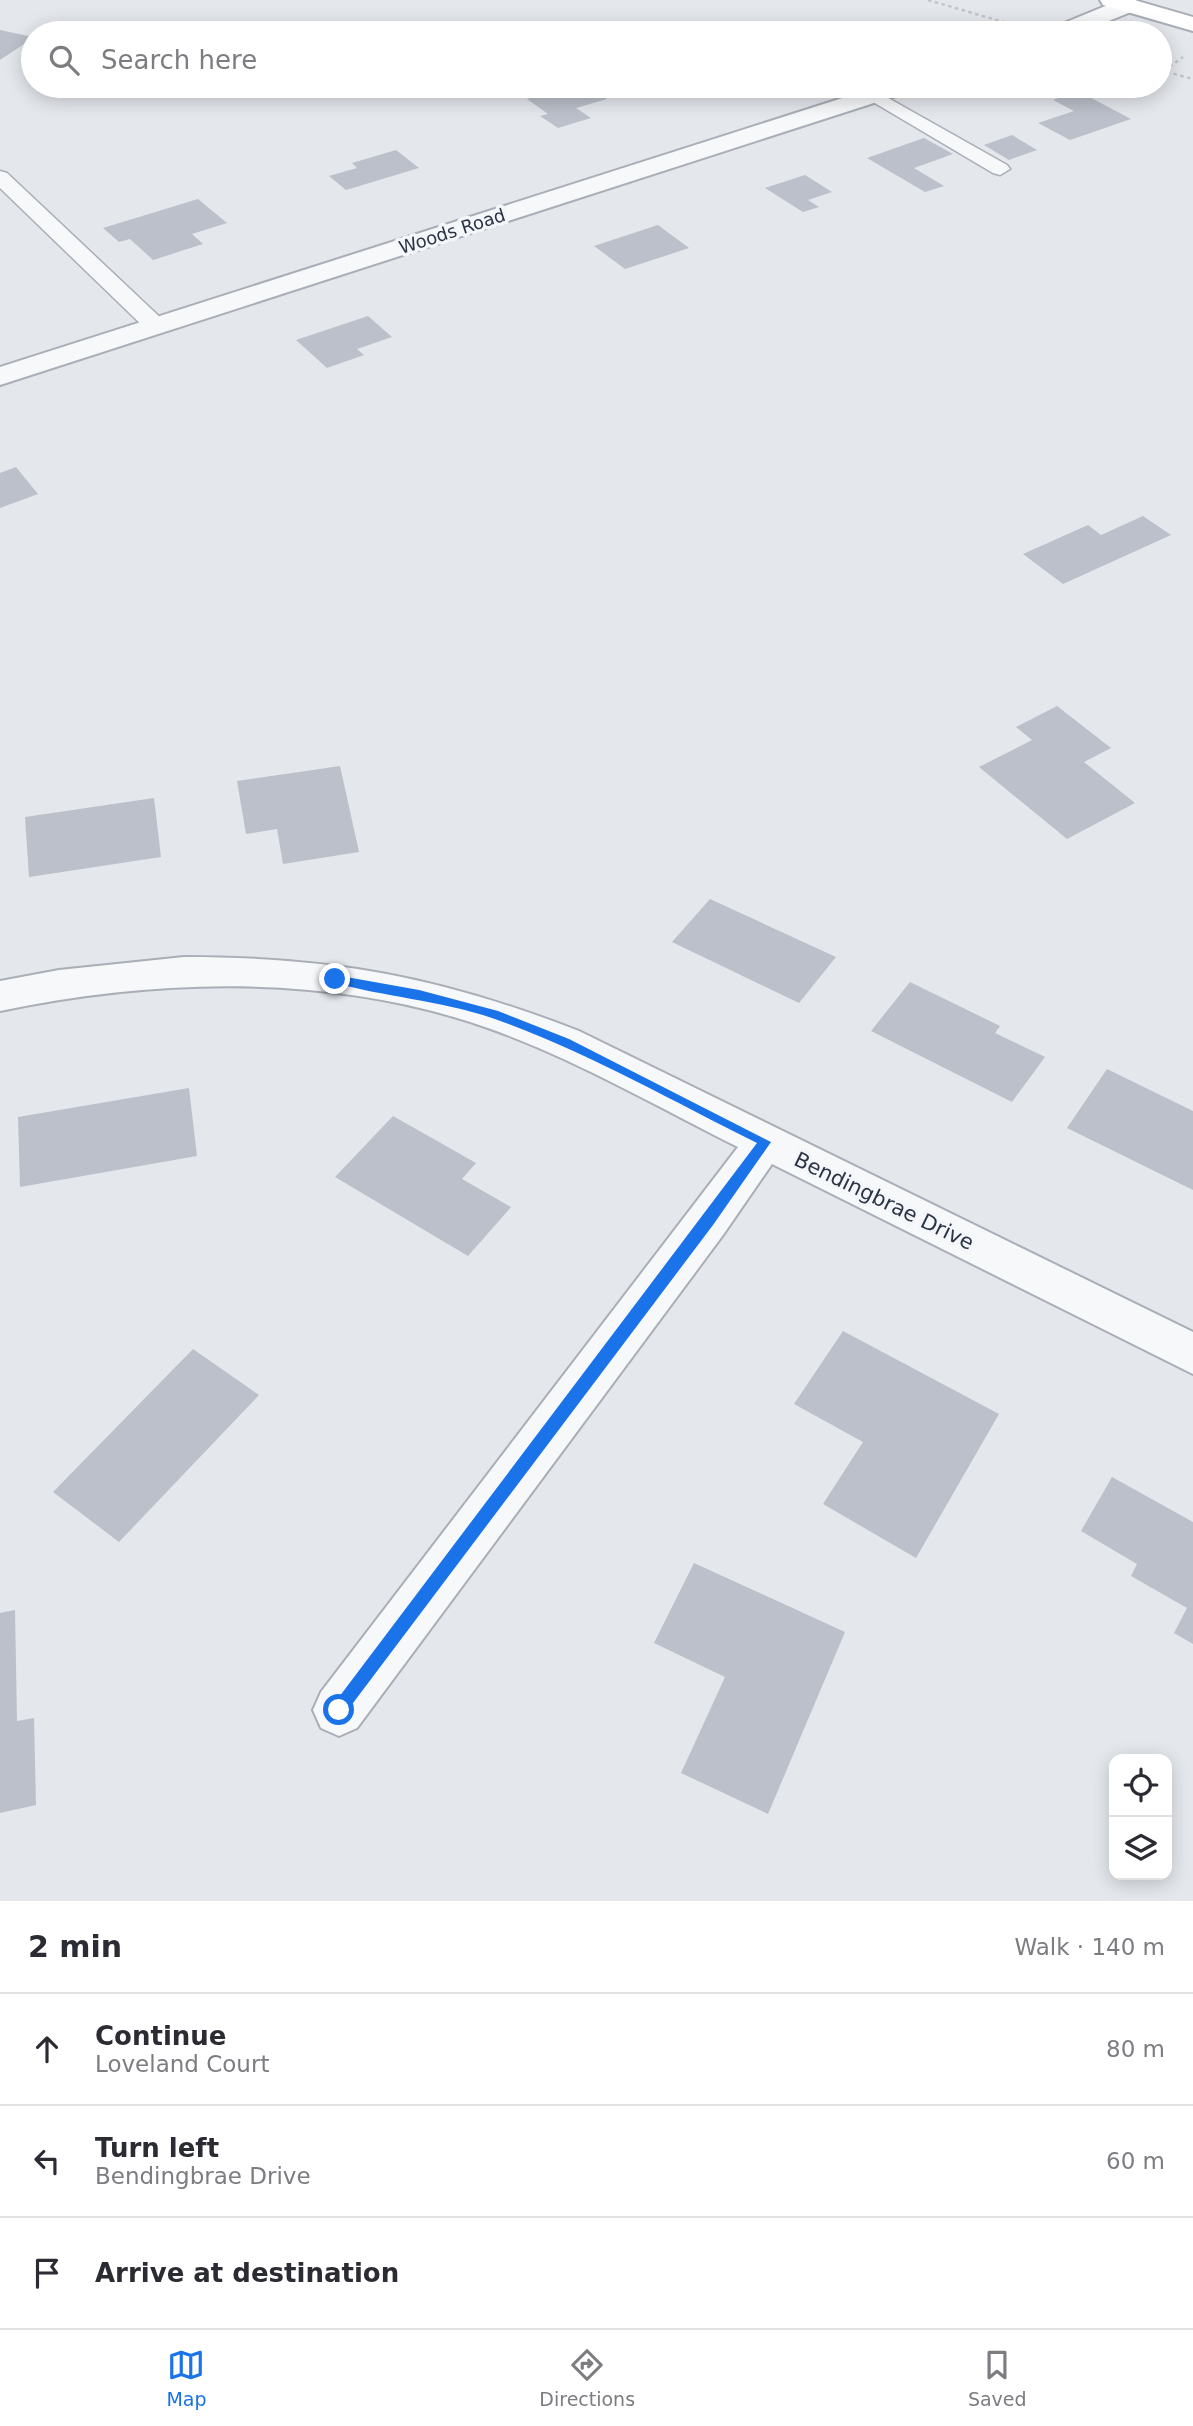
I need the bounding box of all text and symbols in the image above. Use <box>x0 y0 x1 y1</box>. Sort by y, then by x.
search box <box>21 21 1172 98</box>
icon: search <box>45 41 83 79</box>
text: Search here <box>101 45 257 75</box>
street label: Woods Road <box>396 204 508 258</box>
route end <box>319 963 350 994</box>
street label: Bendingbrae Drive <box>790 1147 978 1255</box>
route start <box>323 1694 354 1725</box>
map controls <box>1109 1754 1172 1880</box>
button: locate <box>1109 1754 1172 1817</box>
button: layers <box>1109 1817 1172 1880</box>
text: 2 min <box>28 1929 122 1964</box>
text: Walk · 140 m <box>1014 1934 1165 1960</box>
text: Continue <box>95 2021 226 2051</box>
icon: ahead <box>28 2030 66 2068</box>
text: 80 m <box>1106 2036 1165 2062</box>
text: Loveland Court <box>95 2051 269 2077</box>
text: Turn left <box>95 2133 219 2163</box>
icon: left <box>28 2142 66 2180</box>
text: 60 m <box>1106 2148 1165 2174</box>
text: Bendingbrae Drive <box>95 2163 311 2189</box>
icon: arrive <box>28 2254 66 2292</box>
text: Arrive at destination <box>95 2258 399 2288</box>
tab: Map <box>166 2346 207 2410</box>
tab: Directions <box>539 2346 635 2410</box>
tab: Saved <box>968 2346 1027 2410</box>

